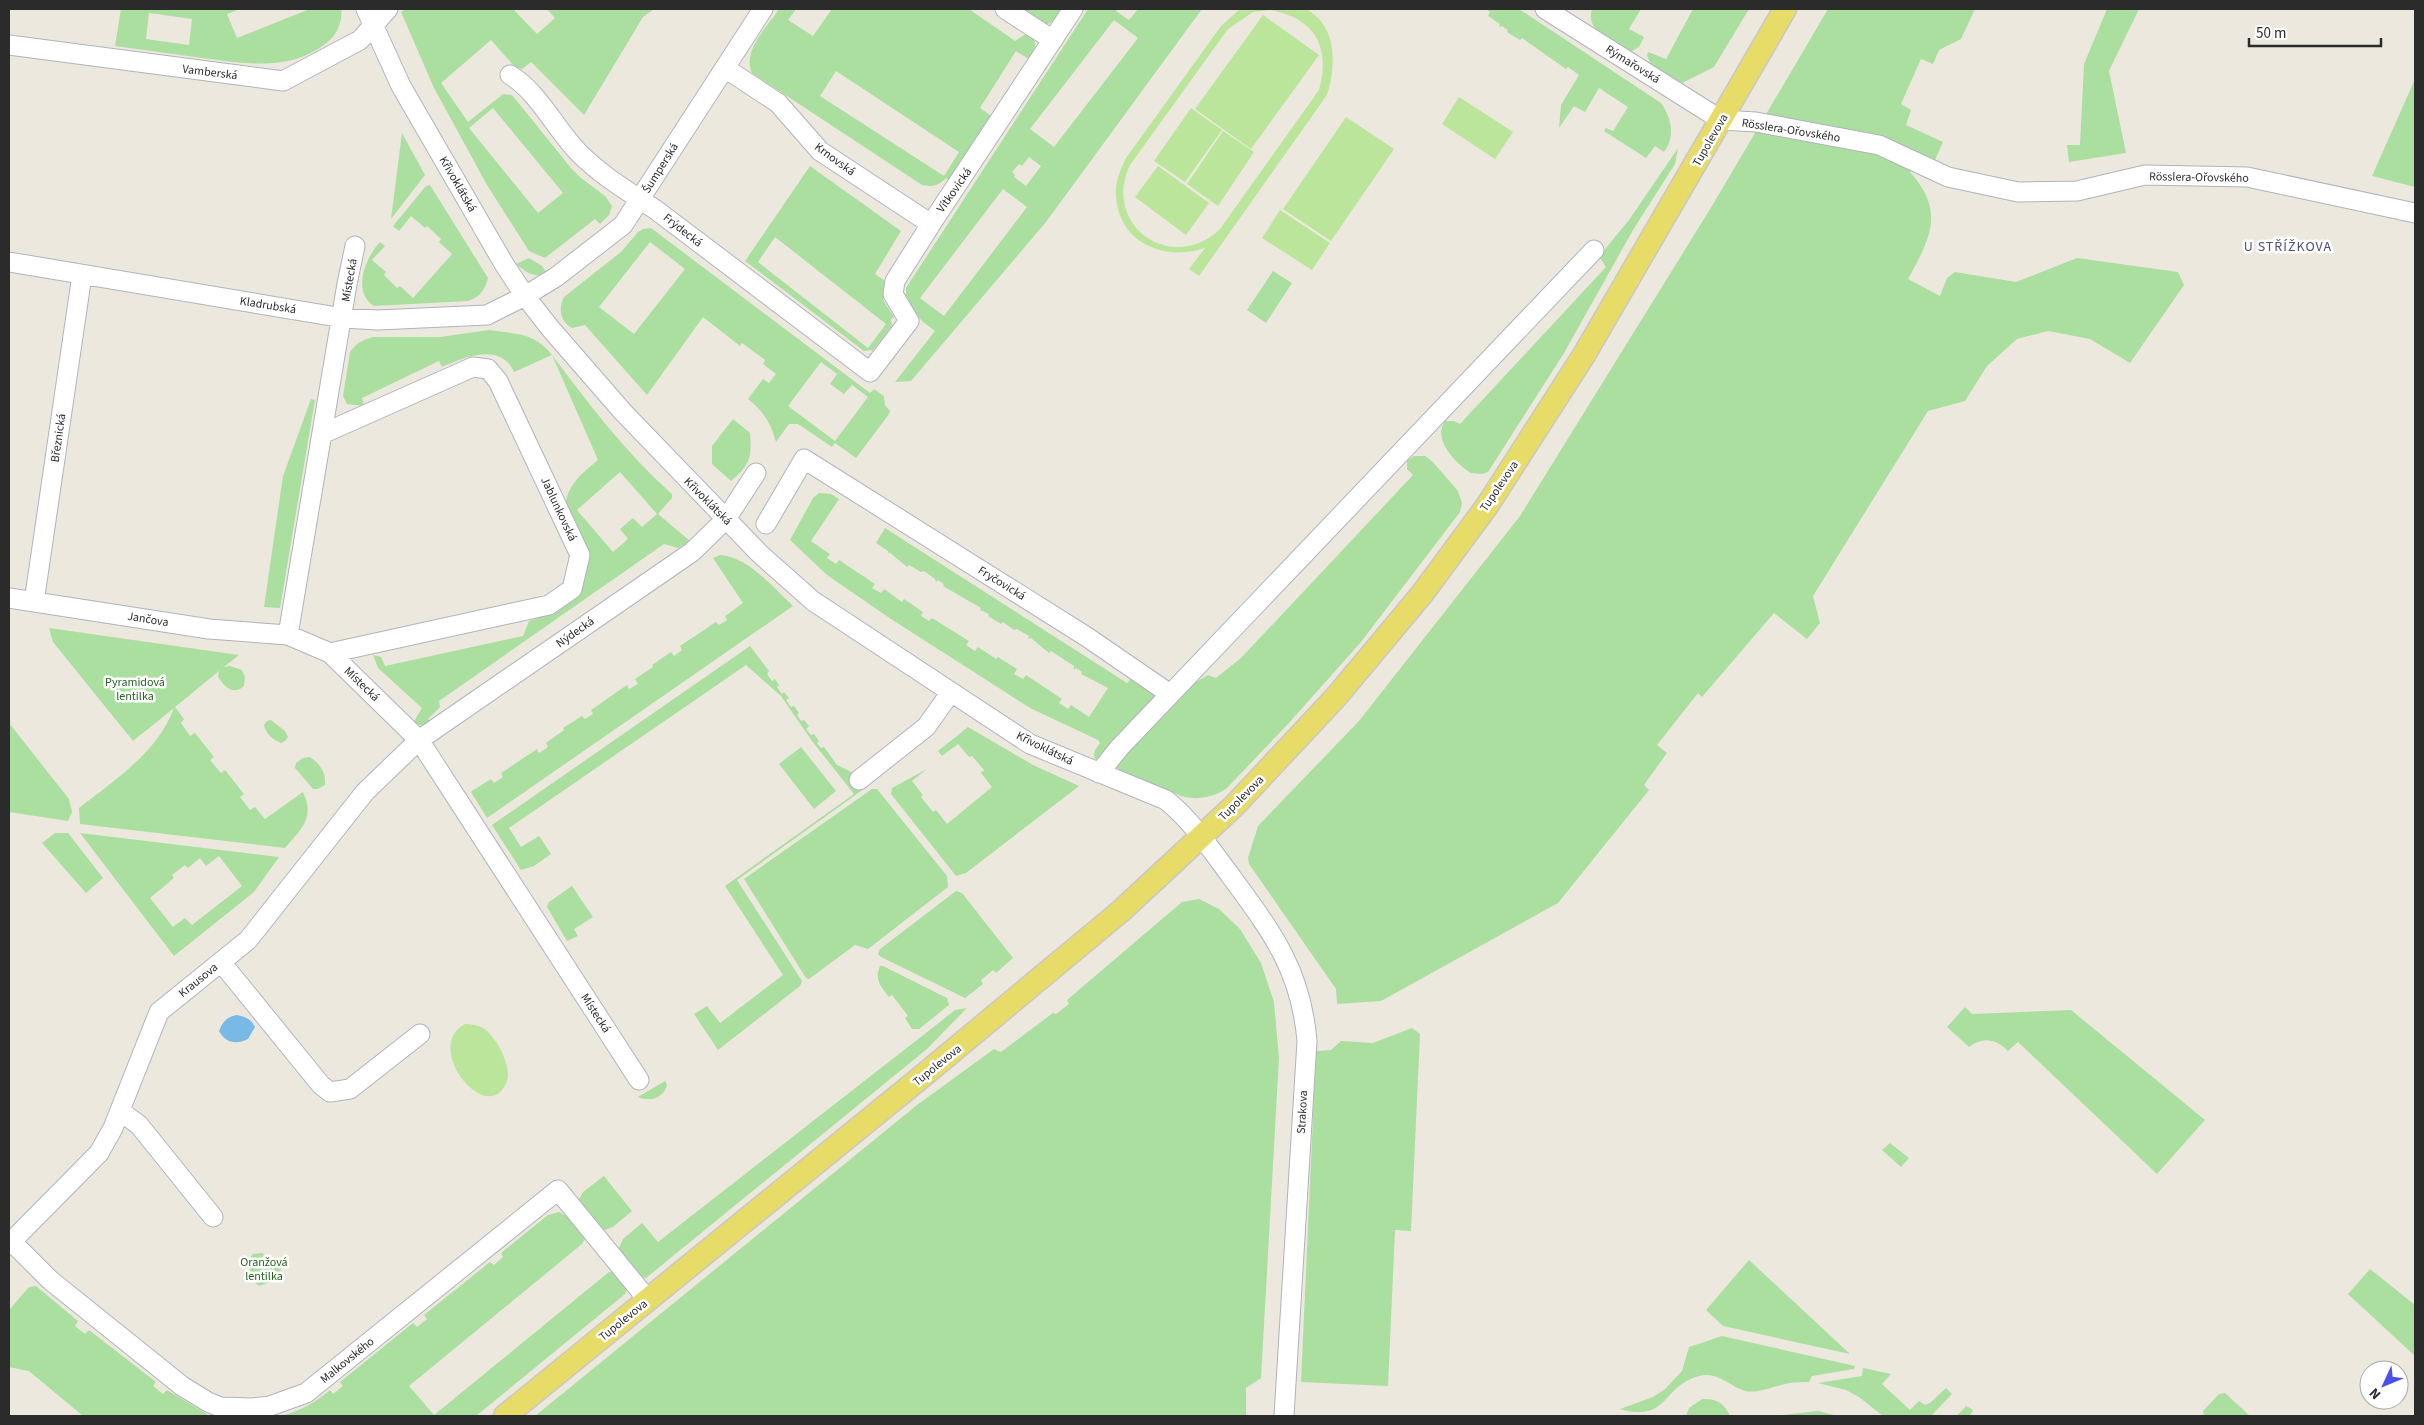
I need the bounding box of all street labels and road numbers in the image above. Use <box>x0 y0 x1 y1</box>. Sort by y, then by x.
street label: Rýmařovská <box>1602 41 1663 88</box>
street label: Vamberská <box>181 61 239 84</box>
street label: Tupolevova <box>1689 111 1732 170</box>
street label: Rösslera-Ořovského <box>1740 114 1842 147</box>
street label: Krnovská <box>811 139 859 180</box>
street label: Šumperská <box>638 140 683 197</box>
street label: Křivoklátská <box>435 153 480 215</box>
street label: Vítkovická <box>933 164 976 216</box>
street label: Rösslera-Ořovského <box>2149 168 2249 187</box>
street label: Frýdecká <box>659 210 706 251</box>
street label: Místecká <box>337 257 362 303</box>
street label: Kladrubská <box>238 293 297 318</box>
street label: Březnická <box>47 413 70 464</box>
street label: Tupolevova <box>1476 457 1523 515</box>
street label: Křivoklátská <box>680 473 736 529</box>
street label: Jablunkovská <box>536 474 581 544</box>
street label: Fryčovická <box>975 562 1029 605</box>
street label: Jančova <box>126 608 170 631</box>
street label: Nýdecká <box>553 613 598 652</box>
street label: Místecká <box>340 663 383 706</box>
street label: Křivoklátská <box>1013 727 1076 770</box>
street label: Tupolevova <box>1215 772 1268 825</box>
street label: Krausova <box>175 959 222 1002</box>
street label: Místecká <box>577 990 615 1036</box>
street label: Tupolevova <box>909 1041 965 1090</box>
street label: Strakova <box>1293 1090 1312 1134</box>
street label: Tupolevova <box>595 1296 651 1345</box>
street label: Malkovského <box>317 1333 378 1388</box>

